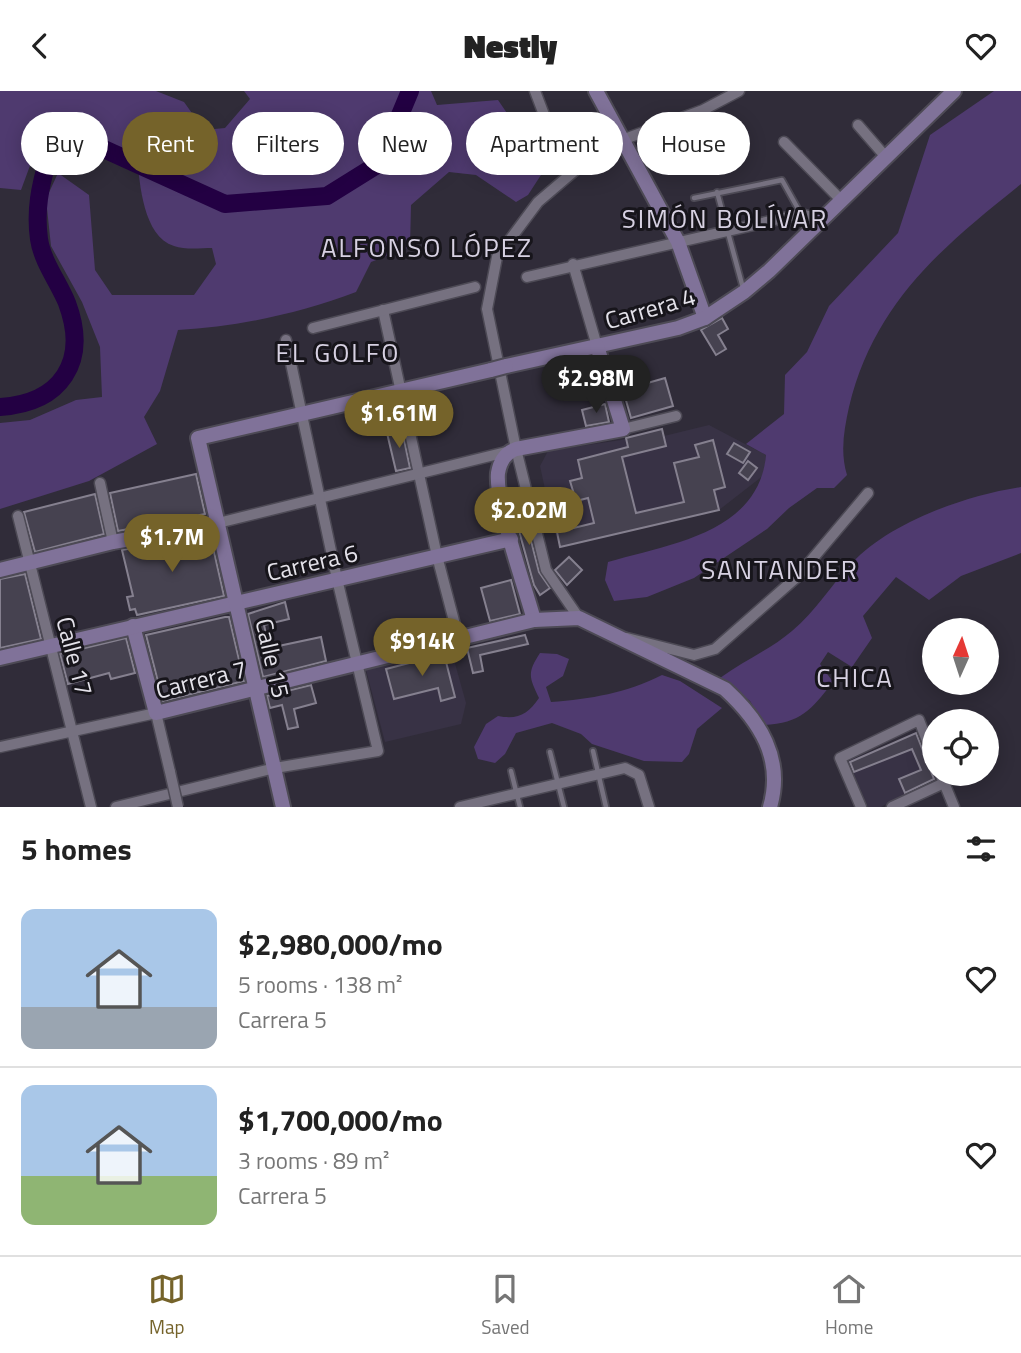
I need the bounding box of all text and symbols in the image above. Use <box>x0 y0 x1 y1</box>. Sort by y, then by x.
text: Nestly <box>464 22 557 70</box>
icon: back <box>21 27 59 65</box>
icon: heart <box>962 27 1000 65</box>
chip: Buy <box>21 112 108 175</box>
chip: Rent <box>122 112 218 175</box>
chip: Filters <box>232 112 344 175</box>
chip: New <box>358 112 452 175</box>
chip: Apartment <box>466 112 623 175</box>
chip: House <box>637 112 750 175</box>
district label: SIMÓN BOLÍVAR <box>622 199 828 238</box>
district label: ALFONSO LÓPEZ <box>321 228 533 267</box>
street label: Carrera 4 <box>601 278 699 338</box>
district label: EL GOLFO <box>276 333 400 372</box>
pin: $2.98M <box>539 355 653 415</box>
text: $2.98M <box>557 360 635 395</box>
pin: $1.61M <box>342 391 456 450</box>
text: $1.61M <box>360 395 438 430</box>
pin: $2.02M <box>472 487 586 547</box>
text: $2.02M <box>490 492 568 527</box>
pin: $1.7M <box>123 515 221 574</box>
text: $1.7M <box>140 519 204 554</box>
street label: Carrera 6 <box>263 534 361 590</box>
district label: SANTANDER <box>701 550 859 589</box>
street label: Calle 17 <box>47 612 103 700</box>
street label: Calle 15 <box>246 615 300 701</box>
north arrow <box>922 618 999 695</box>
map controls <box>922 618 999 786</box>
pin: $914K <box>373 619 471 678</box>
text: $914K <box>389 623 455 658</box>
street label: Carrera 7 <box>152 650 250 708</box>
district label: CHICA <box>816 658 894 697</box>
button: locate <box>922 709 999 786</box>
text: 5 homes <box>21 826 132 872</box>
icon: filters <box>962 830 1000 868</box>
text: $2,980,000/mo <box>238 921 443 967</box>
icon: home <box>77 937 161 1021</box>
icon: heart <box>962 960 1000 998</box>
text: 5 rooms · 138 m² <box>238 967 402 1002</box>
text: Carrera 5 <box>238 1002 327 1037</box>
text: $1,700,000/mo <box>238 1097 443 1143</box>
icon: home <box>77 1113 161 1197</box>
icon: heart <box>962 1136 1000 1174</box>
text: 3 rooms · 89 m² <box>238 1143 389 1178</box>
text: Carrera 5 <box>238 1178 327 1213</box>
tab: Map <box>148 1270 186 1341</box>
tab: Saved <box>481 1270 530 1341</box>
tab: Home <box>825 1270 873 1341</box>

